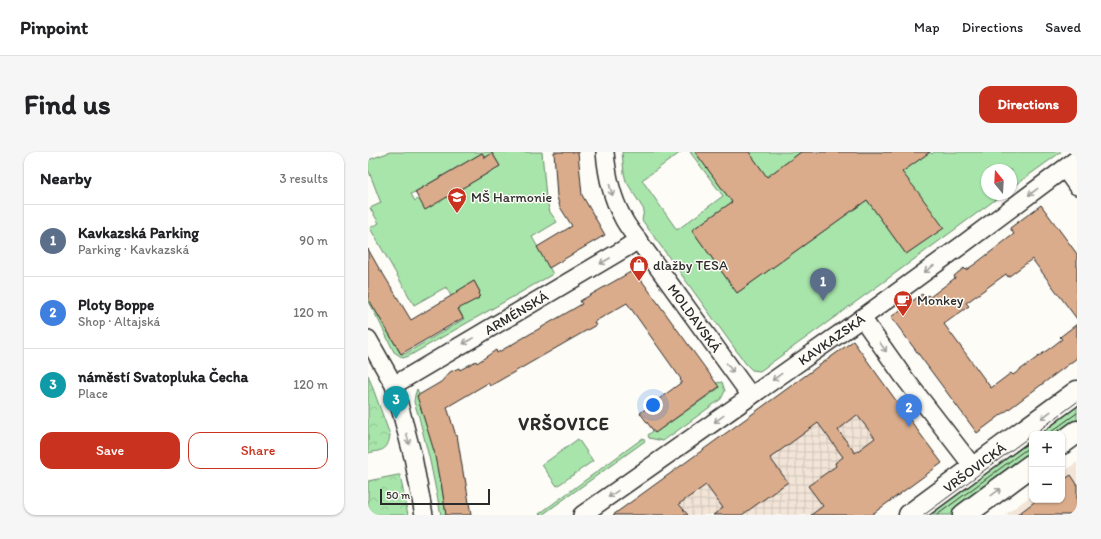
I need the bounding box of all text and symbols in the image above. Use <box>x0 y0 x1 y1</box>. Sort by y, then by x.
text: Pinpoint <box>20 16 88 39</box>
text: Map <box>914 19 940 36</box>
text: Directions <box>962 19 1023 36</box>
text: Saved <box>1045 19 1081 36</box>
button: Directions <box>979 86 1077 123</box>
text: Find us <box>24 87 111 121</box>
north arrow <box>981 164 1017 200</box>
text: Nearby <box>40 168 92 188</box>
text: 3 results <box>279 171 328 186</box>
one-way arrow <box>608 184 615 197</box>
school or university icon: MŠ Harmonie <box>446 186 468 214</box>
one-way arrow <box>1028 188 1039 196</box>
place label: MŠ Harmonie <box>471 189 552 206</box>
text: Kavkazská Parking <box>78 224 199 242</box>
text: 1 <box>50 233 56 248</box>
text: 90 m <box>299 233 328 248</box>
text: Parking · Kavkazská <box>78 242 189 257</box>
shop icon: dlažby TESA <box>628 254 650 282</box>
one-way arrow <box>599 257 610 265</box>
place label: dlažby TESA <box>653 257 728 274</box>
one-way arrow <box>923 265 934 273</box>
pin: 1 <box>810 268 836 301</box>
street label: MOLDAVSKÁ <box>664 280 725 356</box>
street label: ARMÉNSKÁ <box>481 287 551 338</box>
cafe icon: Monkey <box>892 289 914 317</box>
place label: Monkey <box>917 292 964 309</box>
text: Ploty Boppe <box>78 296 154 314</box>
text: 2 <box>50 305 56 320</box>
text: 120 m <box>293 305 328 320</box>
street label: KAVKAZSKÁ <box>795 310 868 369</box>
text: Shop · Altajská <box>78 314 160 329</box>
one-way arrow <box>462 337 474 345</box>
one-way arrow <box>878 341 887 352</box>
one-way arrow <box>726 362 734 373</box>
text: náměstí Svatopluka Čecha <box>78 368 248 386</box>
one-way arrow <box>772 373 783 381</box>
text: 3 <box>49 377 57 392</box>
text: 120 m <box>293 377 328 392</box>
text: Place <box>78 386 108 401</box>
pin: 3 <box>383 386 409 419</box>
pin: 2 <box>896 394 922 427</box>
your location <box>643 395 663 415</box>
one-way arrow <box>1040 411 1051 419</box>
district label: VRŠOVICE <box>518 413 610 435</box>
one-way arrow <box>714 414 725 423</box>
map controls <box>1029 431 1065 503</box>
button: + <box>1029 431 1065 467</box>
button: Save <box>40 432 180 469</box>
button: Share <box>188 432 328 469</box>
one-way arrow <box>405 433 412 446</box>
street label: VRŠOVICKÁ <box>940 439 1009 496</box>
button: − <box>1029 467 1065 503</box>
scale bar <box>380 487 490 506</box>
one-way arrow <box>990 488 1001 496</box>
text: 50 m <box>386 489 410 502</box>
one-way arrow <box>608 490 619 498</box>

